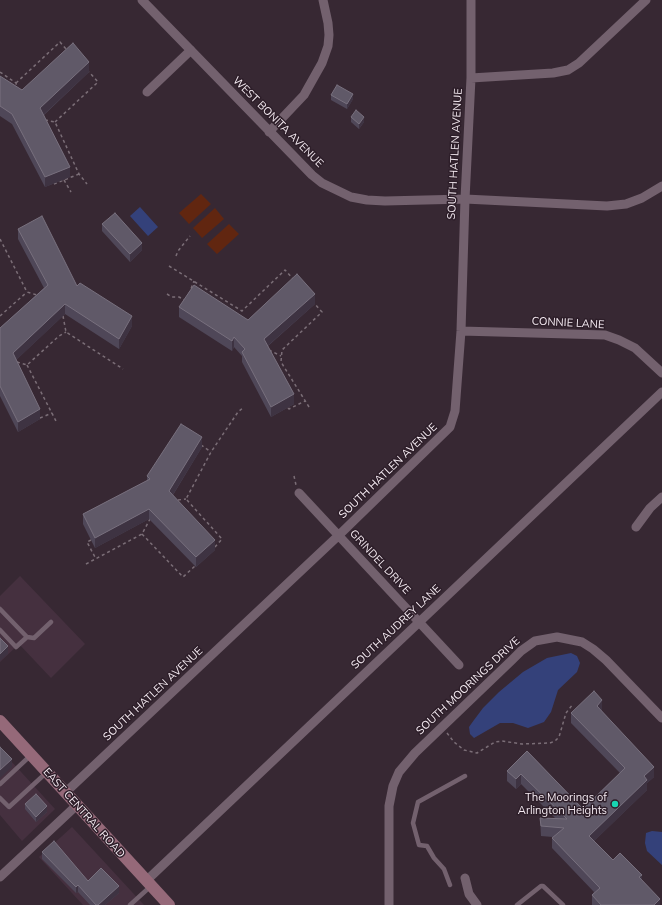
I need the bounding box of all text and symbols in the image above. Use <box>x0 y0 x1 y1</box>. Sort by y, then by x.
street label: WEST BONITA AVENUE <box>230 74 326 170</box>
street label: SOUTH HATLEN AVENUE <box>445 88 465 220</box>
street label: CONNIE LANE <box>531 315 605 331</box>
street label: SOUTH HATLEN AVENUE <box>336 421 440 521</box>
street label: GRINDEL DRIVE <box>347 527 413 597</box>
street label: SOUTH AUDREY LANE <box>348 582 444 672</box>
street label: SOUTH MOORINGS DRIVE <box>413 634 523 738</box>
street label: SOUTH HATLEN AVENUE <box>100 644 206 744</box>
street label: EAST CENTRAL ROAD <box>40 765 128 861</box>
place label: The Moorings of Arlington Heights <box>518 791 607 817</box>
marker: The Moorings of Arlington Heights <box>610 799 620 809</box>

